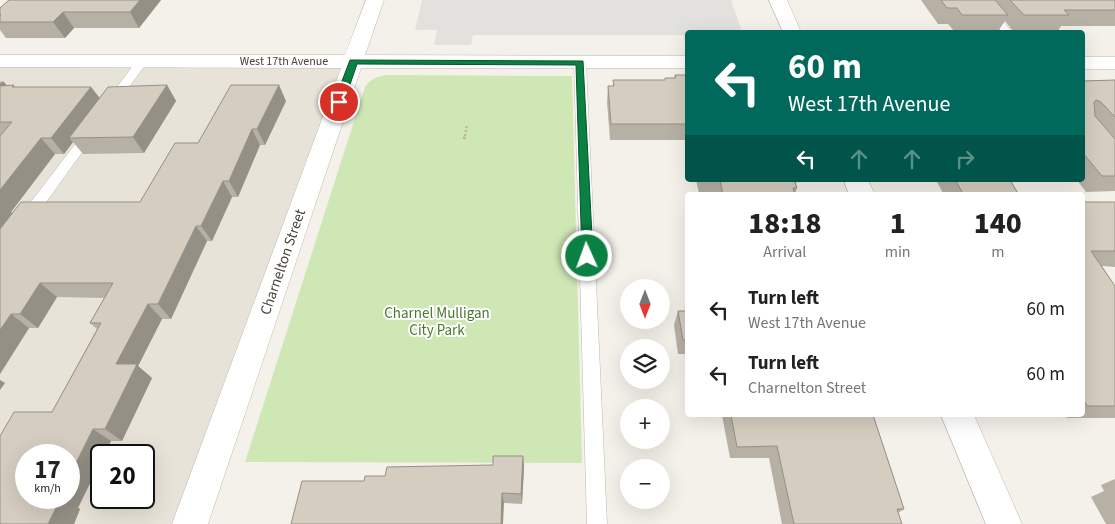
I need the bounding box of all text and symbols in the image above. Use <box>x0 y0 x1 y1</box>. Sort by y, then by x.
text: 60 m <box>788 42 862 92</box>
icon: left <box>705 50 770 115</box>
street label: West 17th Avenue <box>240 53 328 70</box>
pin <box>318 81 360 123</box>
icon: arrive <box>325 88 353 116</box>
text: West 17th Avenue <box>788 88 950 120</box>
icon: left <box>792 145 820 173</box>
icon: ahead <box>845 145 873 173</box>
icon: ahead <box>898 145 926 173</box>
icon: right <box>951 145 979 173</box>
text: 18:18 <box>748 202 822 245</box>
text: 1 <box>890 202 906 245</box>
text: 140 <box>974 202 1022 245</box>
street label: Charnelton Street <box>255 206 311 318</box>
position arrow <box>560 229 612 281</box>
text: Arrival <box>763 241 806 263</box>
text: min <box>885 241 911 263</box>
text: m <box>991 241 1004 263</box>
north arrow <box>620 279 670 329</box>
map controls <box>620 279 670 509</box>
text: Turn left <box>748 285 819 312</box>
icon: left <box>705 296 733 324</box>
text: 60 m <box>1027 296 1065 323</box>
park label: Charnel Mulligan City Park <box>384 303 490 341</box>
text: West 17th Avenue <box>748 312 866 334</box>
button: layers <box>620 339 670 389</box>
text: Turn left <box>748 350 819 377</box>
icon: left <box>705 361 733 389</box>
text: 60 m <box>1027 361 1065 388</box>
text: Charnelton Street <box>748 377 866 399</box>
button: + <box>620 399 670 449</box>
speed limit sign: 20 <box>90 444 155 509</box>
text: 17 <box>34 452 61 488</box>
button: − <box>620 459 670 509</box>
text: km/h <box>34 480 61 497</box>

